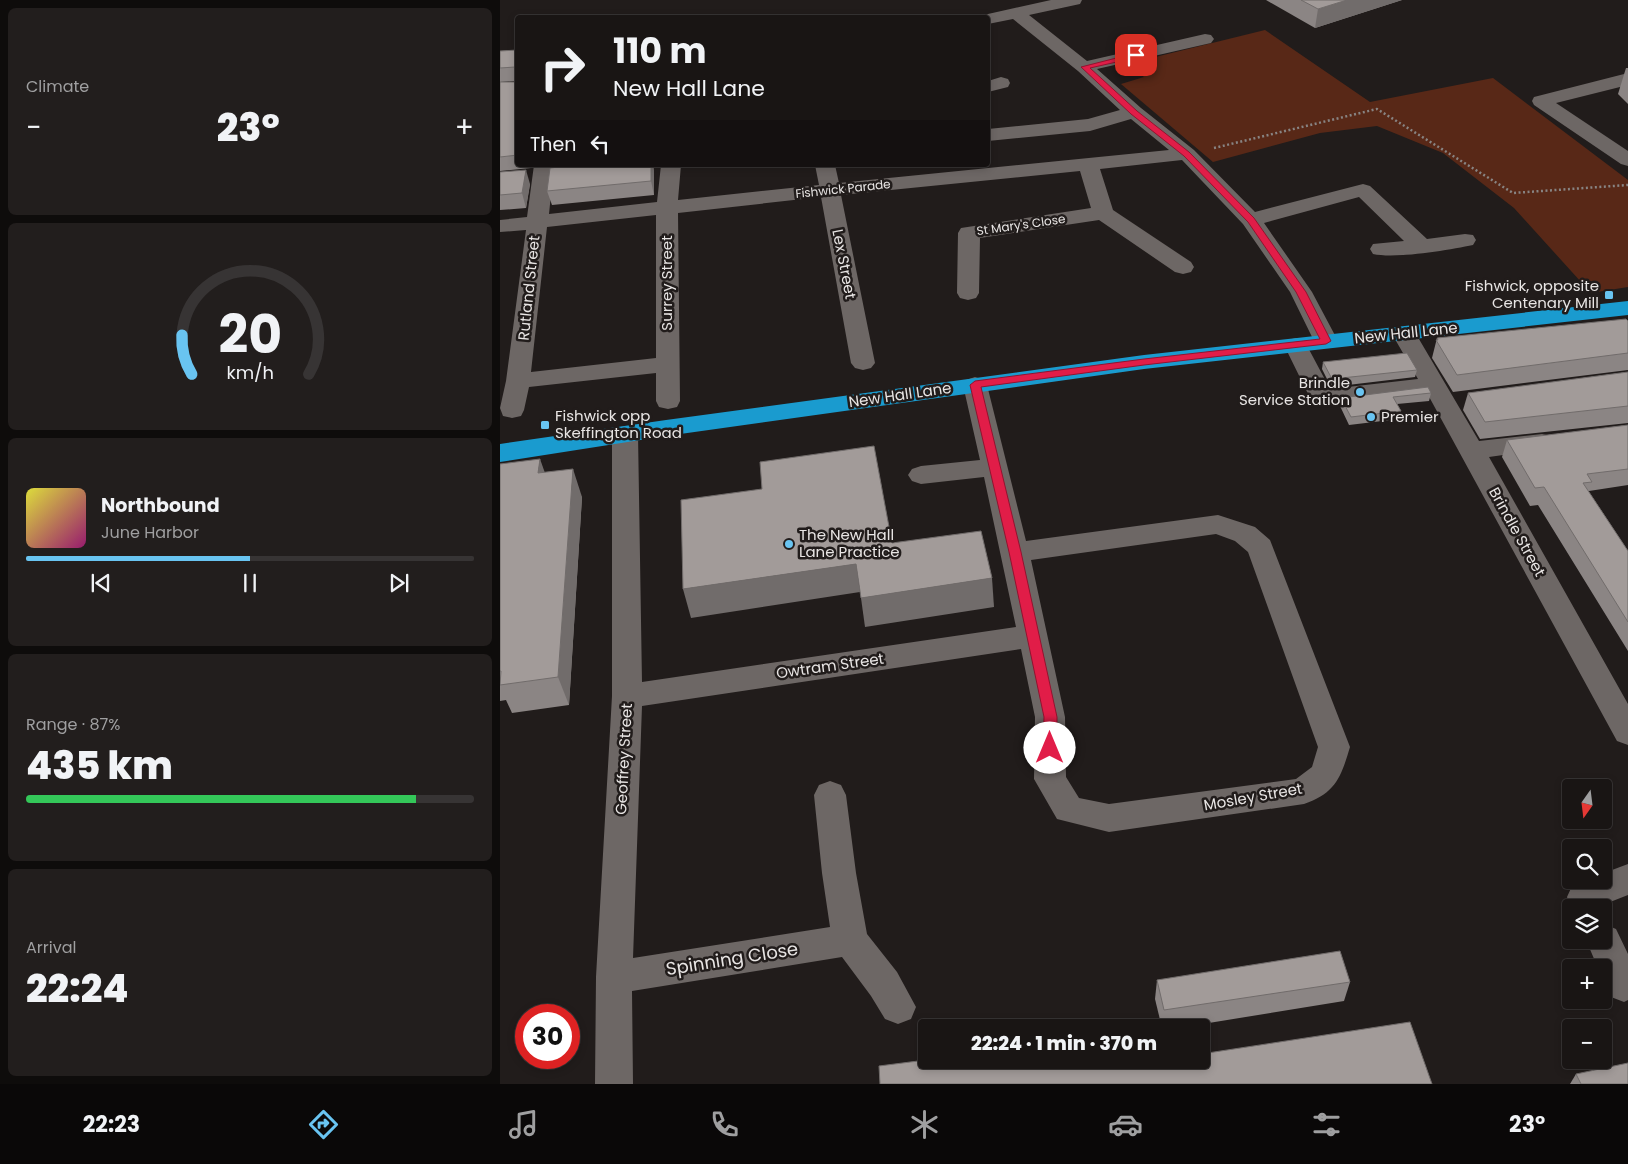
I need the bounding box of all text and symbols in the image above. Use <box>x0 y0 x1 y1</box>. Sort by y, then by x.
text: 110 m <box>613 26 707 75</box>
pin <box>1115 34 1157 76</box>
icon: right <box>530 35 595 100</box>
icon: arrive <box>1122 41 1150 69</box>
text: New Hall Lane <box>613 73 765 104</box>
text: Climate <box>26 75 89 98</box>
text: 23° <box>217 101 280 154</box>
text: − <box>26 108 41 147</box>
text: + <box>455 108 474 147</box>
icon: left <box>586 130 614 158</box>
text: Then <box>530 131 576 158</box>
street label: Fishwick Parade <box>795 175 891 202</box>
street label: St Mary's Close <box>976 210 1066 239</box>
street label: Lex Street <box>827 227 862 301</box>
street label: Rutland Street <box>513 234 544 342</box>
street label: Surrey Street <box>656 235 677 331</box>
place label: Fishwick, opposite Centenary Mill <box>1465 275 1599 313</box>
marker: Fishwick, opposite Centenary Mill <box>1603 289 1615 301</box>
text: 20 <box>218 298 282 371</box>
street label: New Hall Lane <box>1353 317 1459 348</box>
text: km/h <box>226 360 274 385</box>
place label: Brindle Service Station <box>1239 372 1350 410</box>
street label: New Hall Lane <box>847 377 953 412</box>
marker: Brindle Service Station <box>1354 386 1366 398</box>
place label: Fishwick opp Skeffington Road <box>555 405 682 443</box>
place label: Premier <box>1381 406 1439 427</box>
marker: Premier <box>1365 411 1377 423</box>
marker: Fishwick opp Skeffington Road <box>539 419 551 431</box>
street label: Brindle Street <box>1484 483 1551 580</box>
text: Northbound <box>101 492 220 519</box>
text: June Harbor <box>101 521 199 544</box>
place label: The New Hall Lane Practice <box>799 524 900 562</box>
marker: The New Hall Lane Practice <box>783 538 795 550</box>
icon: previous <box>87 569 115 597</box>
icon: pause <box>236 569 264 597</box>
icon: next <box>385 569 413 597</box>
street label: Owtram Street <box>775 648 885 683</box>
street label: Geoffrey Street <box>610 703 637 815</box>
text: Range · 87% <box>26 713 120 736</box>
position arrow <box>1023 721 1075 773</box>
text: 435 km <box>26 739 173 792</box>
street label: Mosley Street <box>1202 778 1304 816</box>
north arrow <box>1562 779 1612 829</box>
map controls <box>1562 779 1612 1069</box>
button: search <box>1562 839 1612 889</box>
button: layers <box>1562 899 1612 949</box>
text: Arrival <box>26 936 76 959</box>
street label: Spinning Close <box>664 936 800 981</box>
button: + <box>1562 959 1612 1009</box>
text: 22:24 <box>26 962 129 1015</box>
speed limit sign: 30 <box>515 1004 580 1069</box>
button: − <box>1562 1019 1612 1069</box>
text: 22:24 · 1 min · 370 m <box>971 1030 1157 1057</box>
icon: directions <box>306 1107 341 1142</box>
icon: music <box>506 1107 541 1142</box>
icon: phone <box>707 1107 742 1142</box>
icon: climate <box>907 1107 942 1142</box>
icon: car <box>1108 1107 1143 1142</box>
icon: filters <box>1309 1107 1344 1142</box>
text: 22:23 <box>83 1109 140 1140</box>
text: 23° <box>1509 1109 1545 1140</box>

